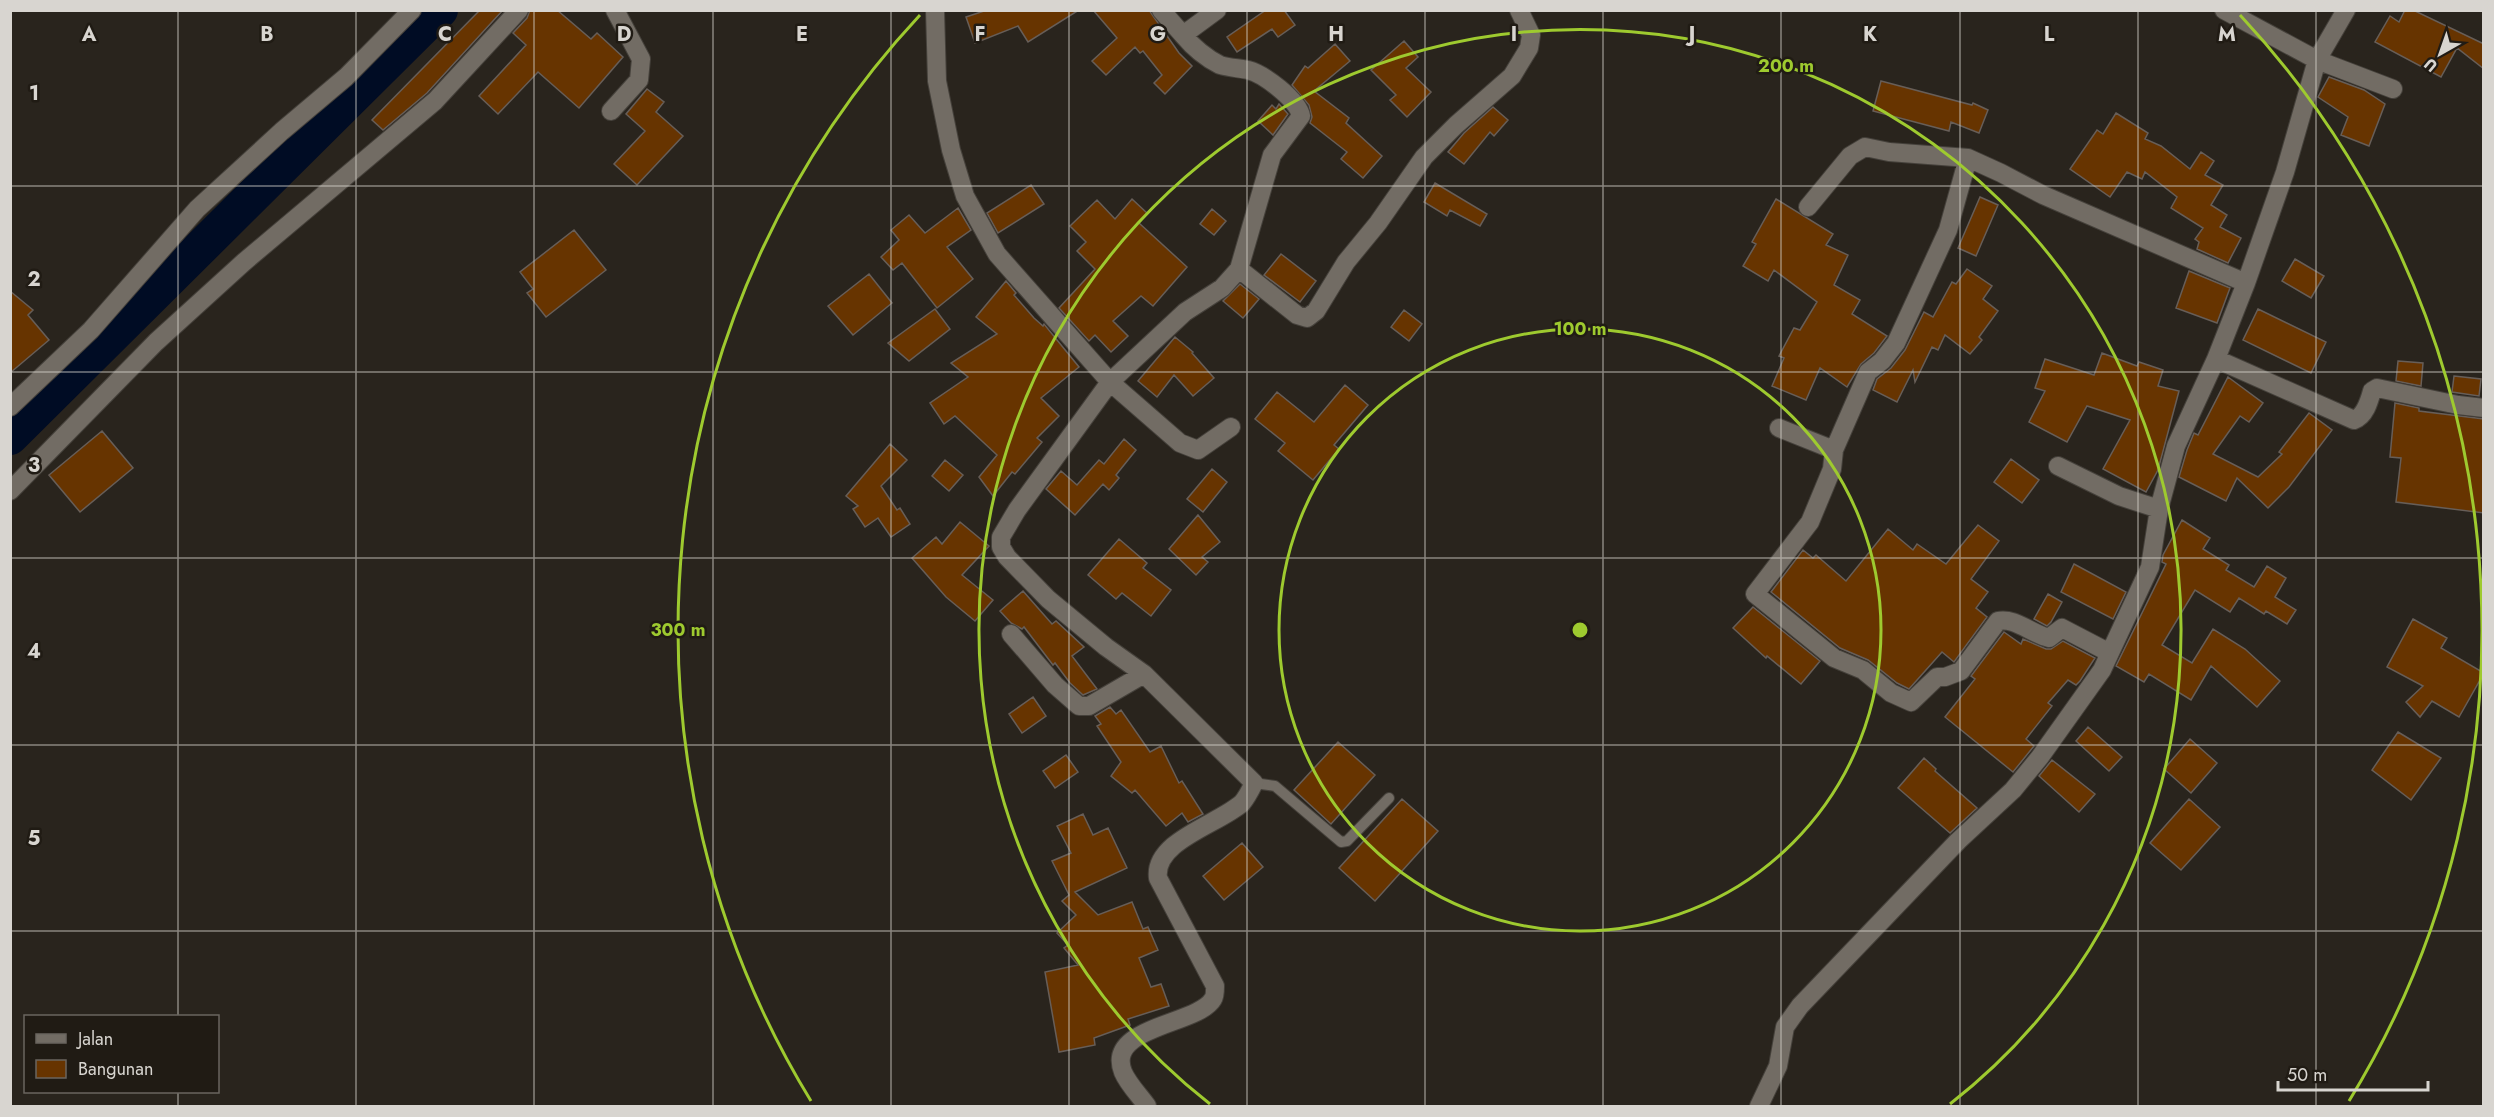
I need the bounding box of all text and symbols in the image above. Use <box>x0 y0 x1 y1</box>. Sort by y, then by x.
text: A <box>81 20 97 49</box>
text: B <box>260 20 274 49</box>
text: C <box>438 20 452 49</box>
text: D <box>617 20 631 49</box>
text: E <box>796 20 808 49</box>
text: F <box>974 20 986 49</box>
text: G <box>1150 20 1166 49</box>
text: H <box>1328 20 1344 49</box>
text: I <box>1511 20 1517 49</box>
text: J <box>1685 20 1695 49</box>
text: K <box>1863 20 1877 49</box>
text: L <box>2044 20 2055 49</box>
text: M <box>2218 20 2236 49</box>
north arrow <box>2410 24 2470 84</box>
text: 200 m <box>1758 53 1814 79</box>
text: U <box>2419 53 2442 78</box>
text: 1 <box>29 79 39 108</box>
text: 2 <box>27 265 41 294</box>
text: 100 m <box>1553 316 1607 342</box>
text: 3 <box>28 451 40 480</box>
text: 300 m <box>650 617 706 643</box>
centre of rings <box>1570 620 1590 640</box>
text: 4 <box>27 637 41 666</box>
text: 5 <box>28 824 41 853</box>
legend <box>24 1015 219 1093</box>
text: Jalan <box>76 1026 113 1052</box>
scale bar <box>2278 1054 2428 1092</box>
text: Bangunan <box>78 1056 153 1082</box>
text: 50 m <box>2287 1062 2327 1088</box>

